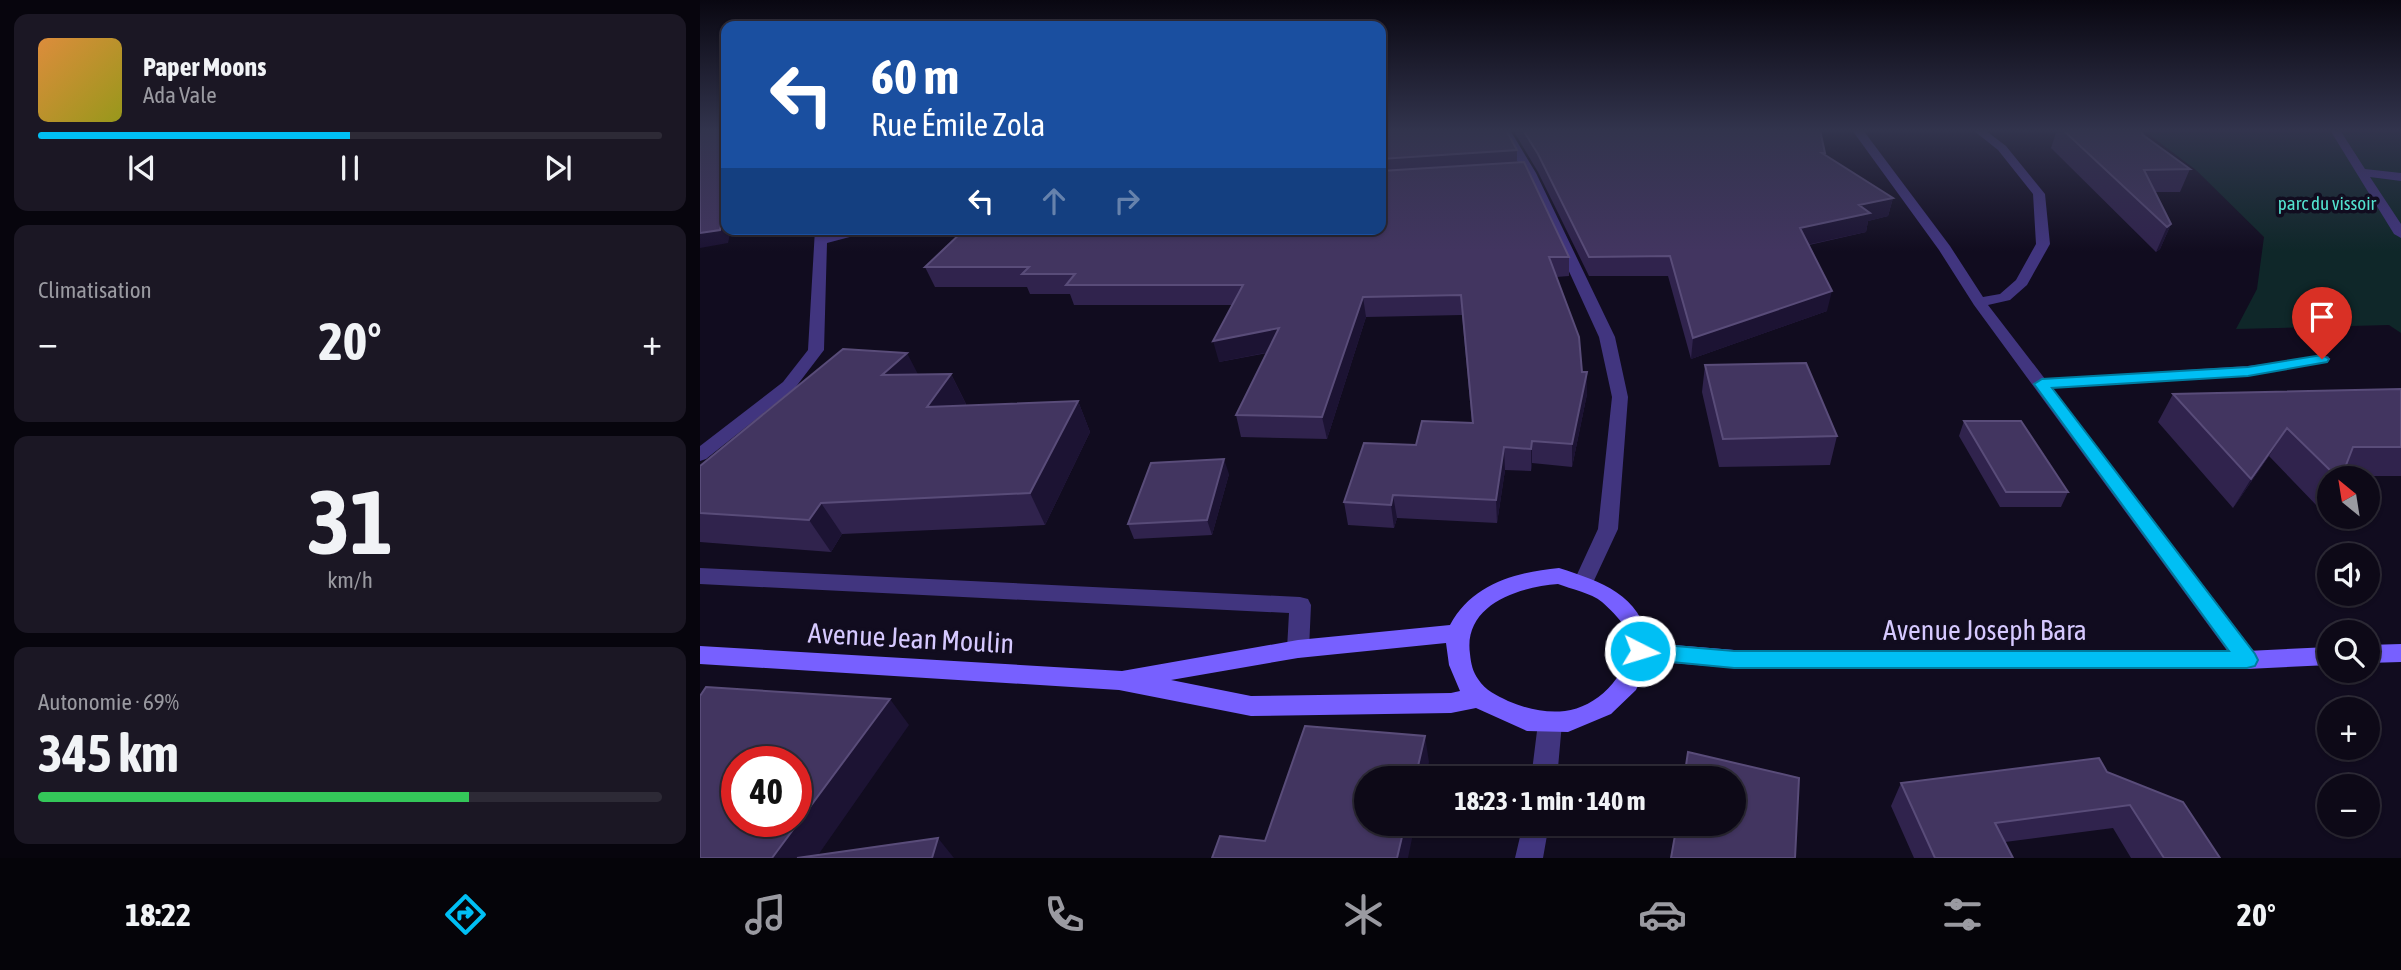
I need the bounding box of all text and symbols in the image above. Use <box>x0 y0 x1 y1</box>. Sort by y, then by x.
text: 60 m <box>871 48 959 104</box>
icon: left <box>756 49 847 140</box>
text: Paper Moons <box>143 52 266 82</box>
text: Ada Vale <box>143 82 217 108</box>
text: Rue Émile Zola <box>871 106 1045 143</box>
icon: previous <box>123 149 161 187</box>
icon: pause <box>331 149 369 187</box>
icon: next <box>539 149 577 187</box>
icon: left <box>962 182 1000 220</box>
icon: ahead <box>1035 182 1073 220</box>
icon: right <box>1108 182 1146 220</box>
park label: parc du vissoir <box>2278 192 2377 214</box>
text: Climatisation <box>38 277 152 303</box>
pin <box>2292 287 2352 359</box>
icon: arrive <box>2303 298 2341 336</box>
text: 20° <box>318 311 382 371</box>
text: − <box>38 320 58 363</box>
text: + <box>642 320 662 363</box>
north arrow <box>2317 466 2380 528</box>
map controls <box>2317 466 2380 837</box>
text: 31 <box>307 469 393 573</box>
button: sound <box>2317 543 2380 606</box>
text: km/h <box>327 567 373 593</box>
position arrow <box>1603 614 1677 688</box>
street label: Avenue Joseph Bara <box>1883 614 2087 646</box>
street label: Avenue Jean Moulin <box>807 617 1015 659</box>
button: search <box>2317 620 2380 683</box>
text: Autonomie · 69% <box>38 689 179 715</box>
button: + <box>2317 697 2380 760</box>
text: 345 km <box>38 723 179 783</box>
speed limit sign: 40 <box>721 746 812 837</box>
button: − <box>2317 774 2380 837</box>
text: 18:23 · 1 min · 140 m <box>1455 786 1645 816</box>
icon: directions <box>441 890 490 939</box>
icon: music <box>741 890 790 939</box>
icon: phone <box>1040 890 1089 939</box>
icon: climate <box>1339 890 1388 939</box>
icon: car <box>1638 890 1687 939</box>
icon: filters <box>1938 890 1987 939</box>
text: 18:22 <box>125 896 191 933</box>
text: 20° <box>2237 896 2276 933</box>

